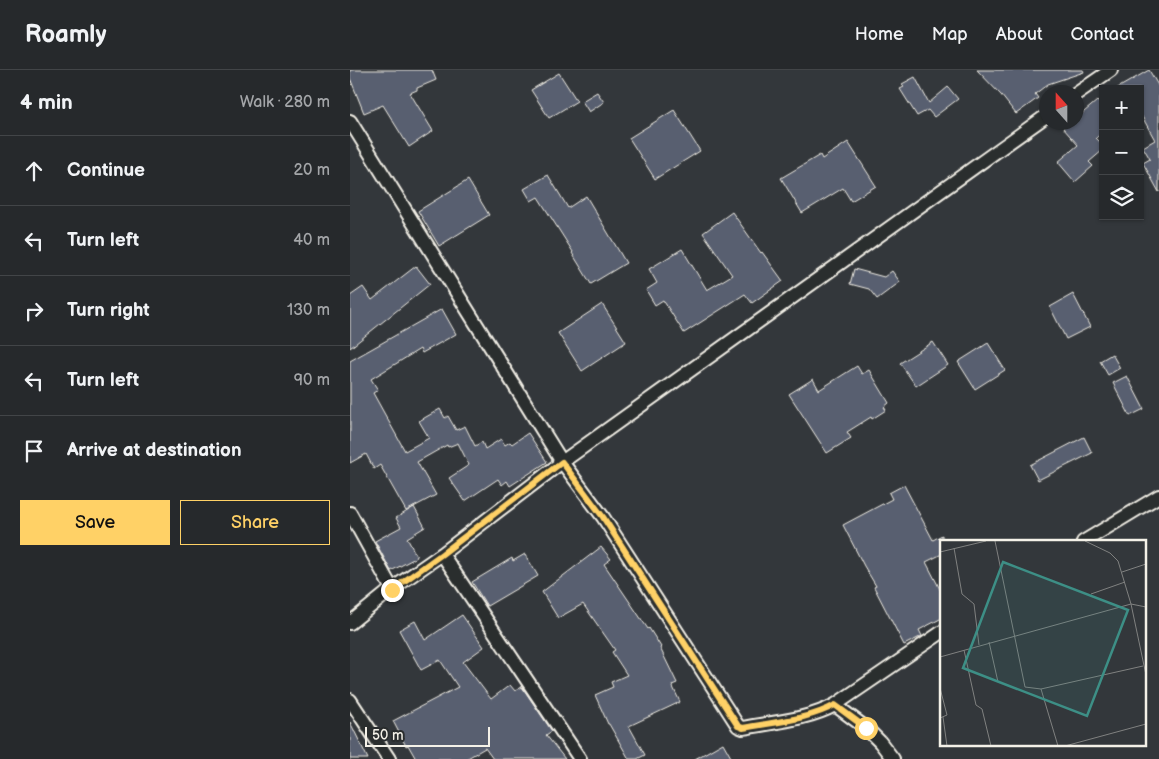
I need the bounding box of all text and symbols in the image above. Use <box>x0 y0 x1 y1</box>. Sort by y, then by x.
text: Roamly <box>25 20 106 49</box>
text: Home <box>855 24 904 45</box>
text: Map <box>932 24 968 45</box>
text: About <box>996 24 1043 45</box>
text: Contact <box>1071 24 1134 45</box>
north arrow <box>1039 85 1084 130</box>
map controls <box>1099 85 1144 220</box>
button: + <box>1099 85 1144 130</box>
text: 4 min <box>20 90 73 115</box>
text: Walk · 280 m <box>240 93 330 112</box>
button: − <box>1099 130 1144 175</box>
icon: ahead <box>20 157 48 185</box>
text: Continue <box>67 159 145 182</box>
text: 20 m <box>294 161 330 180</box>
button: layers <box>1099 175 1144 220</box>
icon: left <box>20 227 48 255</box>
text: Turn left <box>67 229 139 252</box>
text: 40 m <box>293 231 330 250</box>
icon: right <box>20 297 48 325</box>
text: Turn right <box>67 299 150 322</box>
text: 130 m <box>287 301 330 320</box>
icon: left <box>20 367 48 395</box>
text: Turn left <box>67 369 139 392</box>
text: 90 m <box>294 371 330 390</box>
icon: arrive <box>20 437 48 465</box>
text: Arrive at destination <box>67 439 242 462</box>
button: Save <box>20 500 170 545</box>
button: Share <box>180 500 330 545</box>
inset map <box>940 540 1146 746</box>
route end <box>381 579 404 602</box>
route start <box>855 717 878 740</box>
scale bar <box>365 724 490 747</box>
text: 50 m <box>372 727 404 744</box>

